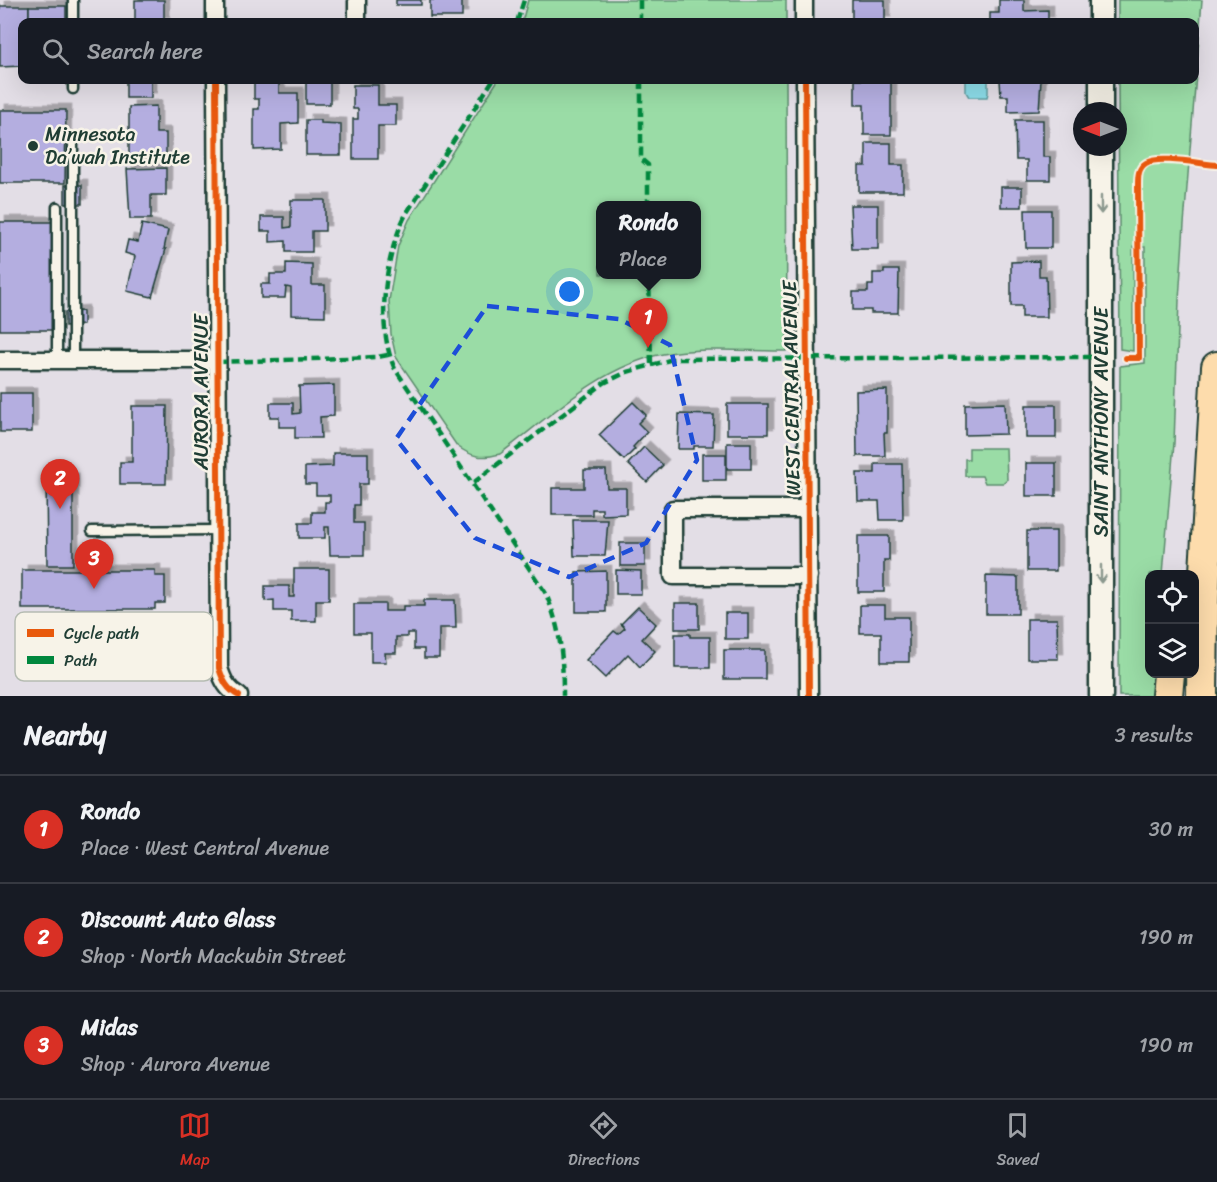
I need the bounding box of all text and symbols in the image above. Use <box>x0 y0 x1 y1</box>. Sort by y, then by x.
search box <box>18 18 1199 84</box>
text: Search here <box>87 32 203 71</box>
icon: search <box>39 35 72 68</box>
north arrow <box>1073 102 1127 156</box>
place label: Minnesota Da’wah Institute <box>45 117 190 175</box>
marker: Minnesota Da’wah Institute <box>26 139 40 153</box>
one-way arrow <box>1095 195 1107 215</box>
popup <box>596 201 701 279</box>
text: Rondo <box>619 203 678 242</box>
text: Place <box>619 242 667 277</box>
your location <box>555 277 584 306</box>
street label: WEST CENTRAL AVENUE <box>772 278 811 496</box>
pin: 1 <box>628 298 668 348</box>
street label: SAINT ANTHONY AVENUE <box>1084 305 1119 537</box>
street label: AURORA AVENUE <box>184 312 219 471</box>
pin: 2 <box>40 460 80 509</box>
pin: 3 <box>74 540 113 589</box>
one-way arrow <box>1095 563 1107 583</box>
map controls <box>1145 570 1199 678</box>
button: locate <box>1145 570 1199 624</box>
legend <box>15 612 213 681</box>
text: Cycle path <box>64 619 139 648</box>
button: layers <box>1145 624 1199 678</box>
text: Path <box>64 646 97 675</box>
text: Nearby <box>24 712 106 758</box>
text: 3 results <box>1115 718 1193 753</box>
text: Rondo <box>81 792 140 831</box>
text: 1 <box>39 812 48 847</box>
text: 30 m <box>1149 812 1193 847</box>
text: Place · West Central Avenue <box>81 831 329 866</box>
text: Discount Auto Glass <box>81 900 276 939</box>
text: 2 <box>38 920 49 955</box>
text: 190 m <box>1139 920 1193 955</box>
text: Shop · North Mackubin Street <box>81 939 346 974</box>
text: Midas <box>81 1008 138 1047</box>
text: 3 <box>38 1028 49 1063</box>
text: 190 m <box>1139 1028 1193 1063</box>
text: Shop · Aurora Avenue <box>81 1047 270 1082</box>
tab: Map <box>178 1109 211 1174</box>
tab: Directions <box>568 1109 640 1174</box>
tab: Saved <box>996 1109 1039 1174</box>

